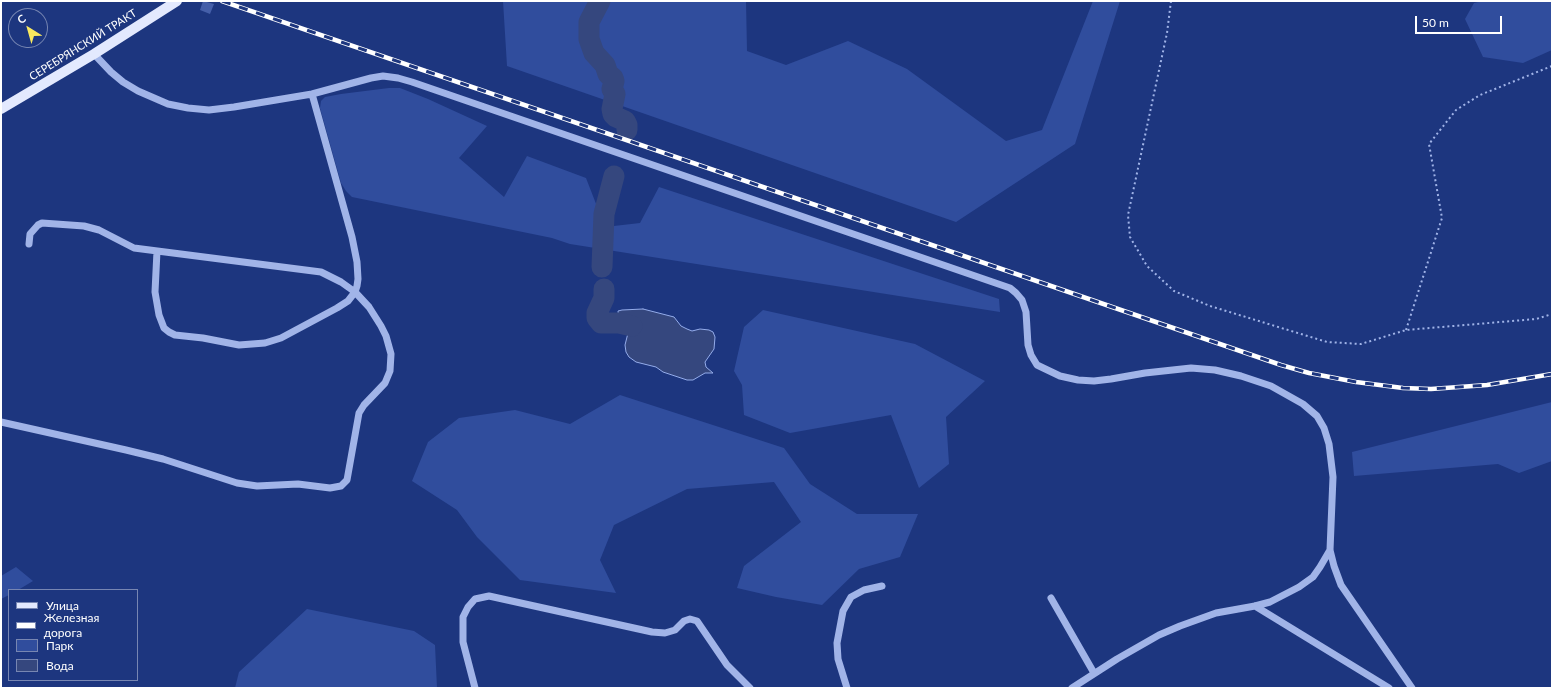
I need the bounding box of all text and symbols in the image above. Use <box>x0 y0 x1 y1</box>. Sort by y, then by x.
street label: СЕРЕБРЯНСКИЙ ТРАКТ <box>27 7 139 83</box>
north arrow <box>8 8 48 48</box>
scale bar <box>1417 8 1504 34</box>
text: С <box>14 11 28 26</box>
text: 50 m <box>1422 15 1449 30</box>
legend <box>8 589 138 681</box>
text: Улица <box>46 598 79 613</box>
text: Железная дорога <box>44 610 99 640</box>
text: Парк <box>46 638 74 653</box>
text: Вода <box>46 658 74 673</box>

